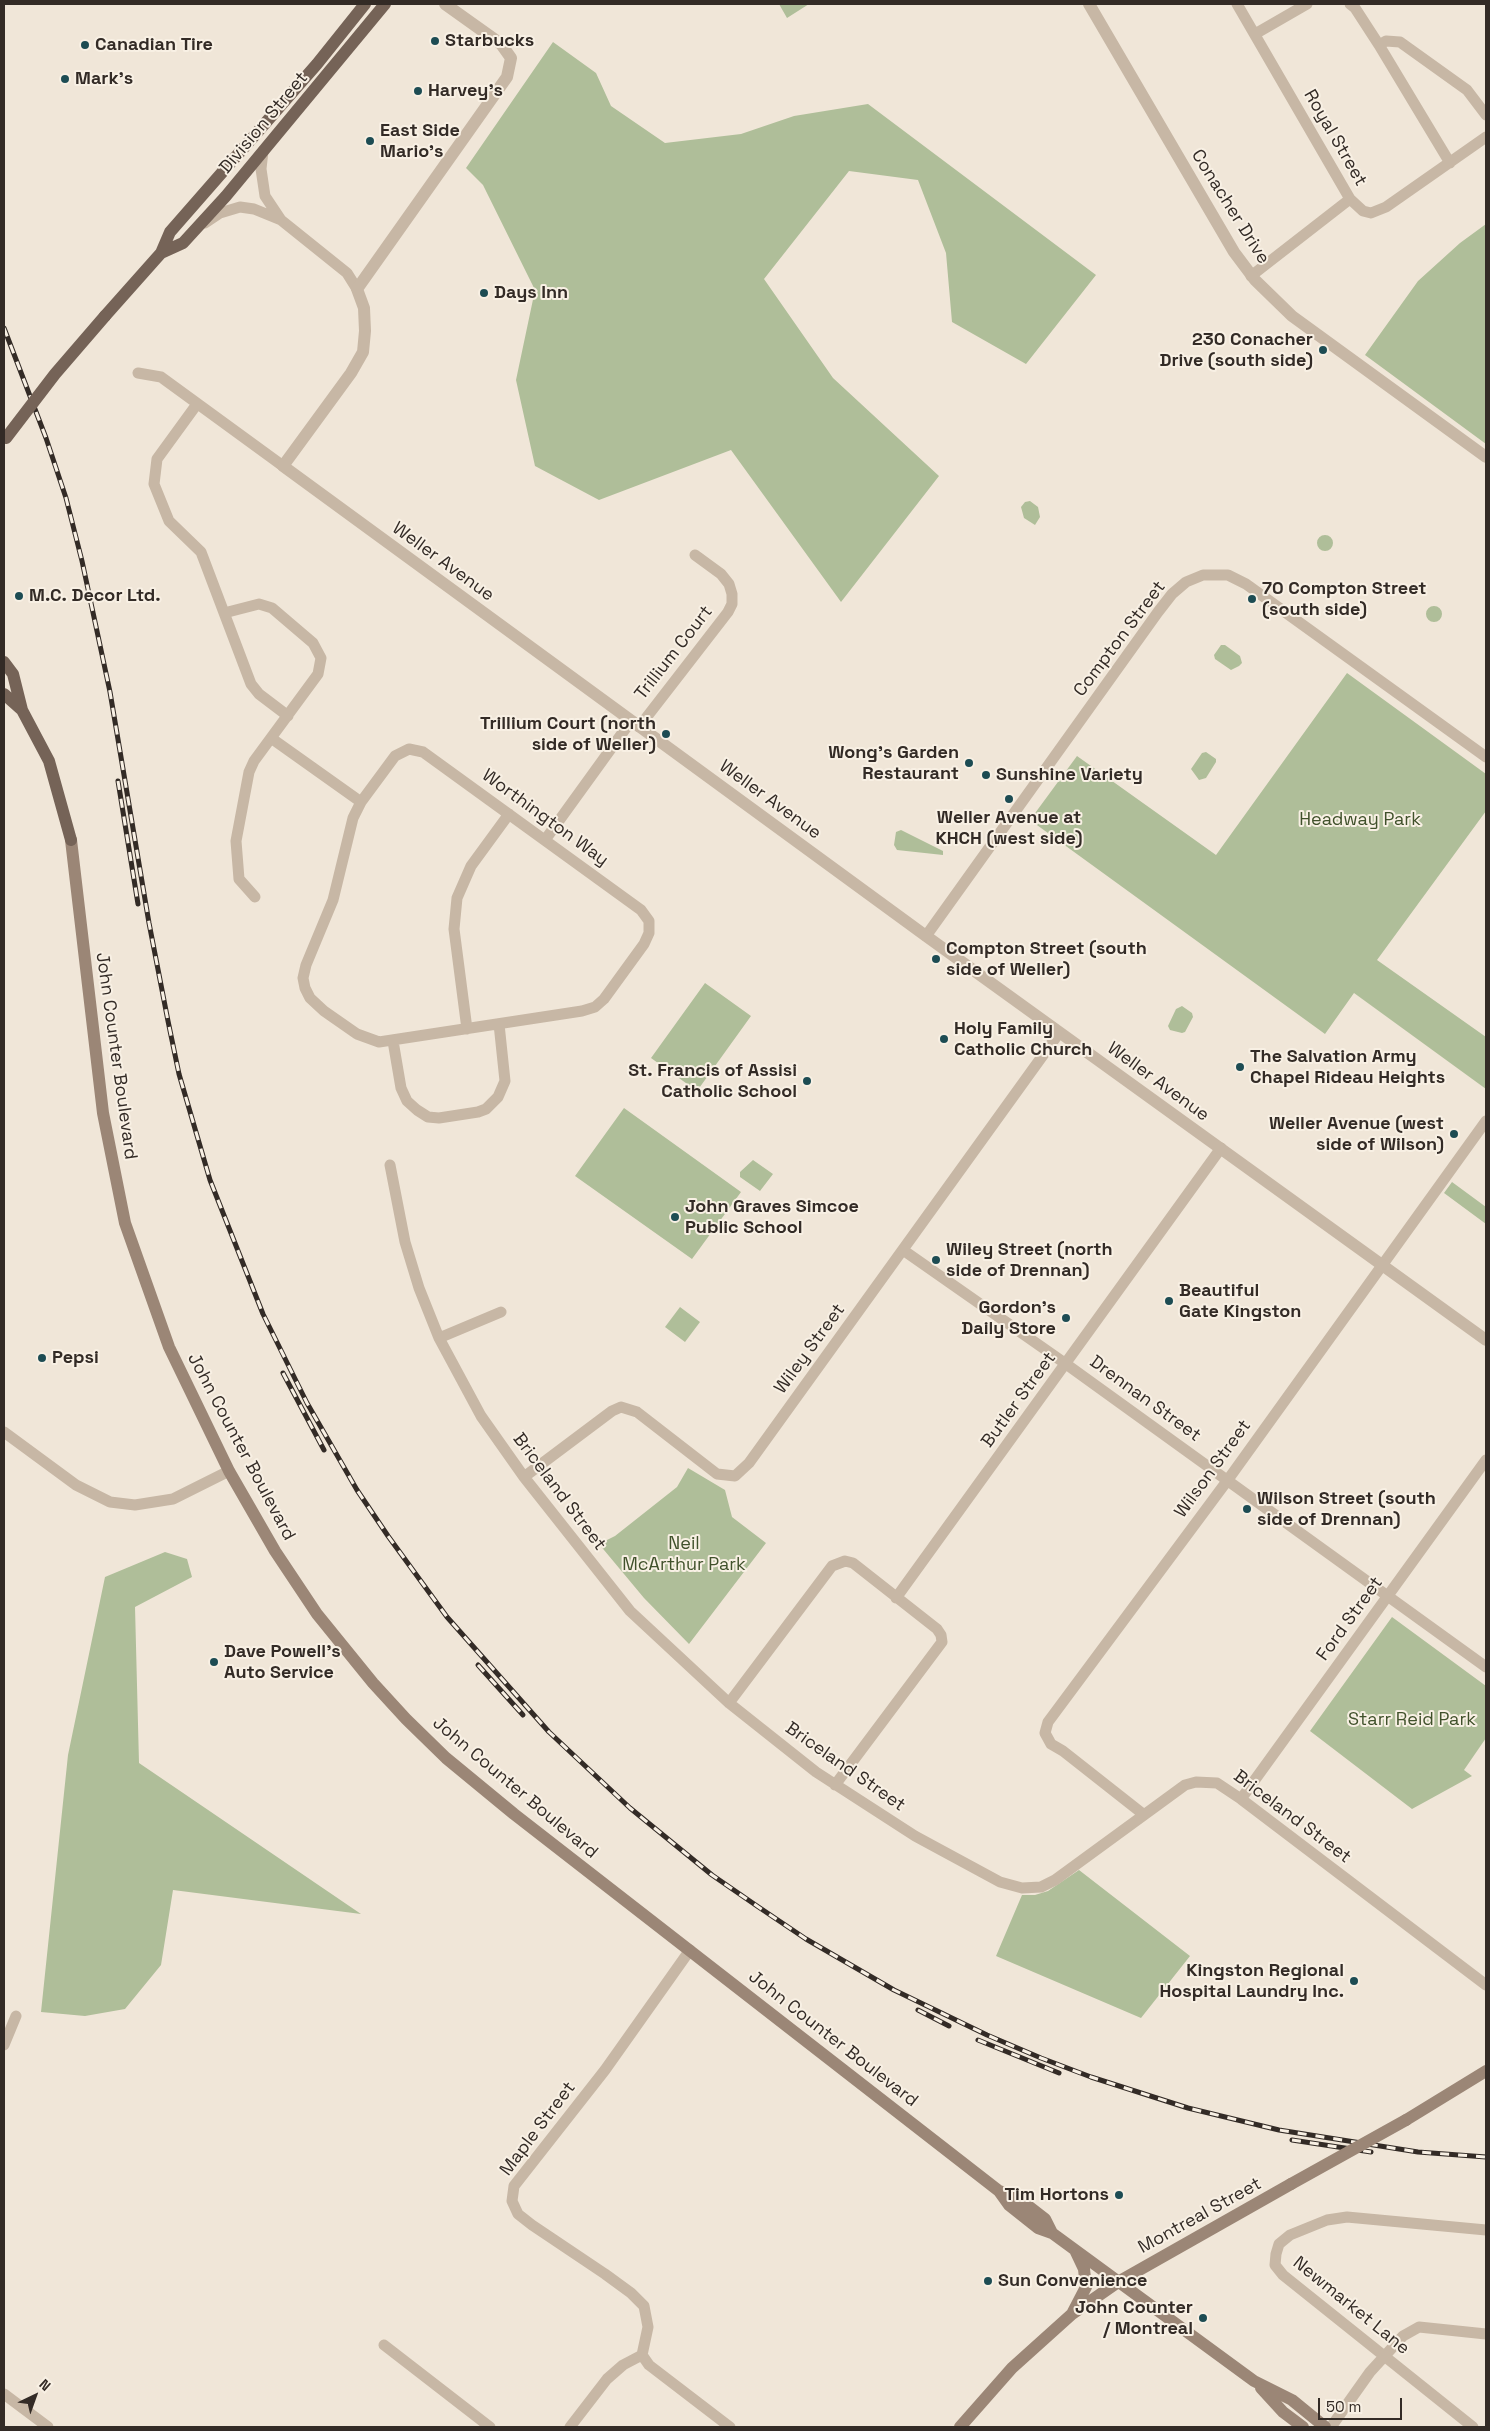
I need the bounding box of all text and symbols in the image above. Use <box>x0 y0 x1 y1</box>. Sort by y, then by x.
place label: Starbucks <box>445 30 534 52</box>
place label: Canadian Tire <box>95 34 213 56</box>
marker: Starbucks <box>429 35 441 47</box>
marker: Canadian Tire <box>79 39 91 51</box>
place label: Mark's <box>75 68 133 90</box>
street label: Division Street <box>215 68 313 178</box>
marker: Mark's <box>59 73 71 85</box>
place label: Harvey's <box>428 80 503 102</box>
marker: Harvey's <box>412 85 424 97</box>
street label: Royal Street <box>1299 86 1371 190</box>
place label: East Side Mario's <box>380 120 460 162</box>
marker: East Side Mario's <box>364 135 376 147</box>
street label: Conacher Drive <box>1186 146 1274 268</box>
place label: Days Inn <box>494 282 568 304</box>
marker: Days Inn <box>478 287 490 299</box>
place label: 230 Conacher Drive (south side) <box>1159 329 1313 372</box>
marker: 230 Conacher Drive (south side) <box>1317 344 1329 356</box>
street label: Weller Avenue <box>388 518 498 606</box>
street label: Compton Street <box>1070 577 1170 701</box>
place label: 70 Compton Street (south side) <box>1262 578 1426 620</box>
place label: M.C. Decor Ltd. <box>29 585 161 607</box>
marker: M.C. Decor Ltd. <box>13 590 25 602</box>
marker: 70 Compton Street (south side) <box>1246 593 1258 605</box>
street label: Trillium Court <box>631 602 717 704</box>
place label: Trillium Court (north side of Weller) <box>480 713 656 756</box>
marker: Trillium Court (north side of Weller) <box>660 728 672 740</box>
place label: Wong's Garden Restaurant <box>828 742 959 784</box>
street label: Weller Avenue <box>715 756 825 844</box>
marker: Wong's Garden Restaurant <box>963 757 975 769</box>
place label: Sunshine Variety <box>996 764 1143 786</box>
street label: Worthington Way <box>478 765 612 871</box>
marker: Sunshine Variety <box>980 769 992 781</box>
marker: Weller Avenue at KHCH (west side) <box>1003 793 1015 805</box>
place label: Weller Avenue at KHCH (west side) <box>935 807 1083 850</box>
park label: Headway Park <box>1299 809 1421 831</box>
place label: Compton Street (south side of Weller) <box>946 938 1147 981</box>
street label: John Counter Boulevard <box>91 951 141 1161</box>
marker: Compton Street (south side of Weller) <box>930 953 942 965</box>
place label: Holy Family Catholic Church <box>954 1018 1092 1060</box>
marker: Holy Family Catholic Church <box>938 1033 950 1045</box>
street label: Weller Avenue <box>1103 1038 1213 1126</box>
place label: The Salvation Army Chapel Rideau Heights <box>1250 1046 1445 1088</box>
place label: St. Francis of Assisi Catholic School <box>628 1060 797 1102</box>
marker: The Salvation Army Chapel Rideau Heights <box>1234 1061 1246 1073</box>
marker: St. Francis of Assisi Catholic School <box>801 1075 813 1087</box>
place label: Weller Avenue (west side of Wilson) <box>1269 1113 1444 1156</box>
marker: Weller Avenue (west side of Wilson) <box>1448 1128 1460 1140</box>
place label: John Graves Simcoe Public School <box>685 1196 859 1238</box>
marker: John Graves Simcoe Public School <box>669 1211 681 1223</box>
place label: Wiley Street (north side of Drennan) <box>946 1239 1113 1282</box>
marker: Wiley Street (north side of Drennan) <box>930 1254 942 1266</box>
place label: Beautiful Gate Kingston <box>1179 1280 1301 1322</box>
marker: Beautiful Gate Kingston <box>1163 1295 1175 1307</box>
place label: Gordon's Daily Store <box>961 1297 1056 1340</box>
street label: Wiley Street <box>770 1300 850 1398</box>
marker: Gordon's Daily Store <box>1060 1312 1072 1324</box>
place label: Pepsi <box>52 1347 99 1369</box>
street label: Butler Street <box>977 1348 1061 1452</box>
street label: John Counter Boulevard <box>182 1350 300 1544</box>
street label: Drennan Street <box>1085 1351 1205 1447</box>
marker: Pepsi <box>36 1352 48 1364</box>
street label: Wilson Street <box>1170 1416 1256 1522</box>
street label: Briceland Street <box>508 1429 610 1555</box>
place label: Wilson Street (south side of Drennan) <box>1257 1488 1436 1530</box>
marker: Wilson Street (south side of Drennan) <box>1241 1503 1253 1515</box>
park label: Neil McArthur Park <box>622 1533 746 1576</box>
street label: Ford Street <box>1312 1573 1388 1665</box>
place label: Dave Powell's Auto Service <box>224 1641 341 1684</box>
marker: Dave Powell's Auto Service <box>208 1656 220 1668</box>
park label: Starr Reid Park <box>1348 1709 1476 1731</box>
street label: John Counter Boulevard <box>428 1713 602 1863</box>
street label: Briceland Street <box>781 1718 909 1816</box>
street label: Briceland Street <box>1229 1766 1355 1868</box>
place label: Kingston Regional Hospital Laundry Inc. <box>1160 1960 1344 2002</box>
street label: John Counter Boulevard <box>744 1966 922 2112</box>
marker: Kingston Regional Hospital Laundry Inc. <box>1348 1975 1360 1987</box>
street label: Maple Street <box>496 2078 580 2180</box>
street label: Montreal Street <box>1135 2173 1265 2259</box>
place label: Tim Hortons <box>1005 2184 1109 2206</box>
marker: Tim Hortons <box>1113 2189 1125 2201</box>
street label: Newmarket Lane <box>1288 2252 1414 2360</box>
place label: Sun Convenience <box>998 2270 1147 2292</box>
marker: Sun Convenience <box>982 2275 994 2287</box>
place label: John Counter / Montreal <box>1075 2297 1193 2340</box>
marker: John Counter / Montreal <box>1197 2312 1209 2324</box>
north arrow <box>10 2371 60 2421</box>
text: N <box>36 2375 55 2395</box>
scale bar <box>1320 2388 1404 2420</box>
text: 50 m <box>1326 2397 1361 2416</box>

